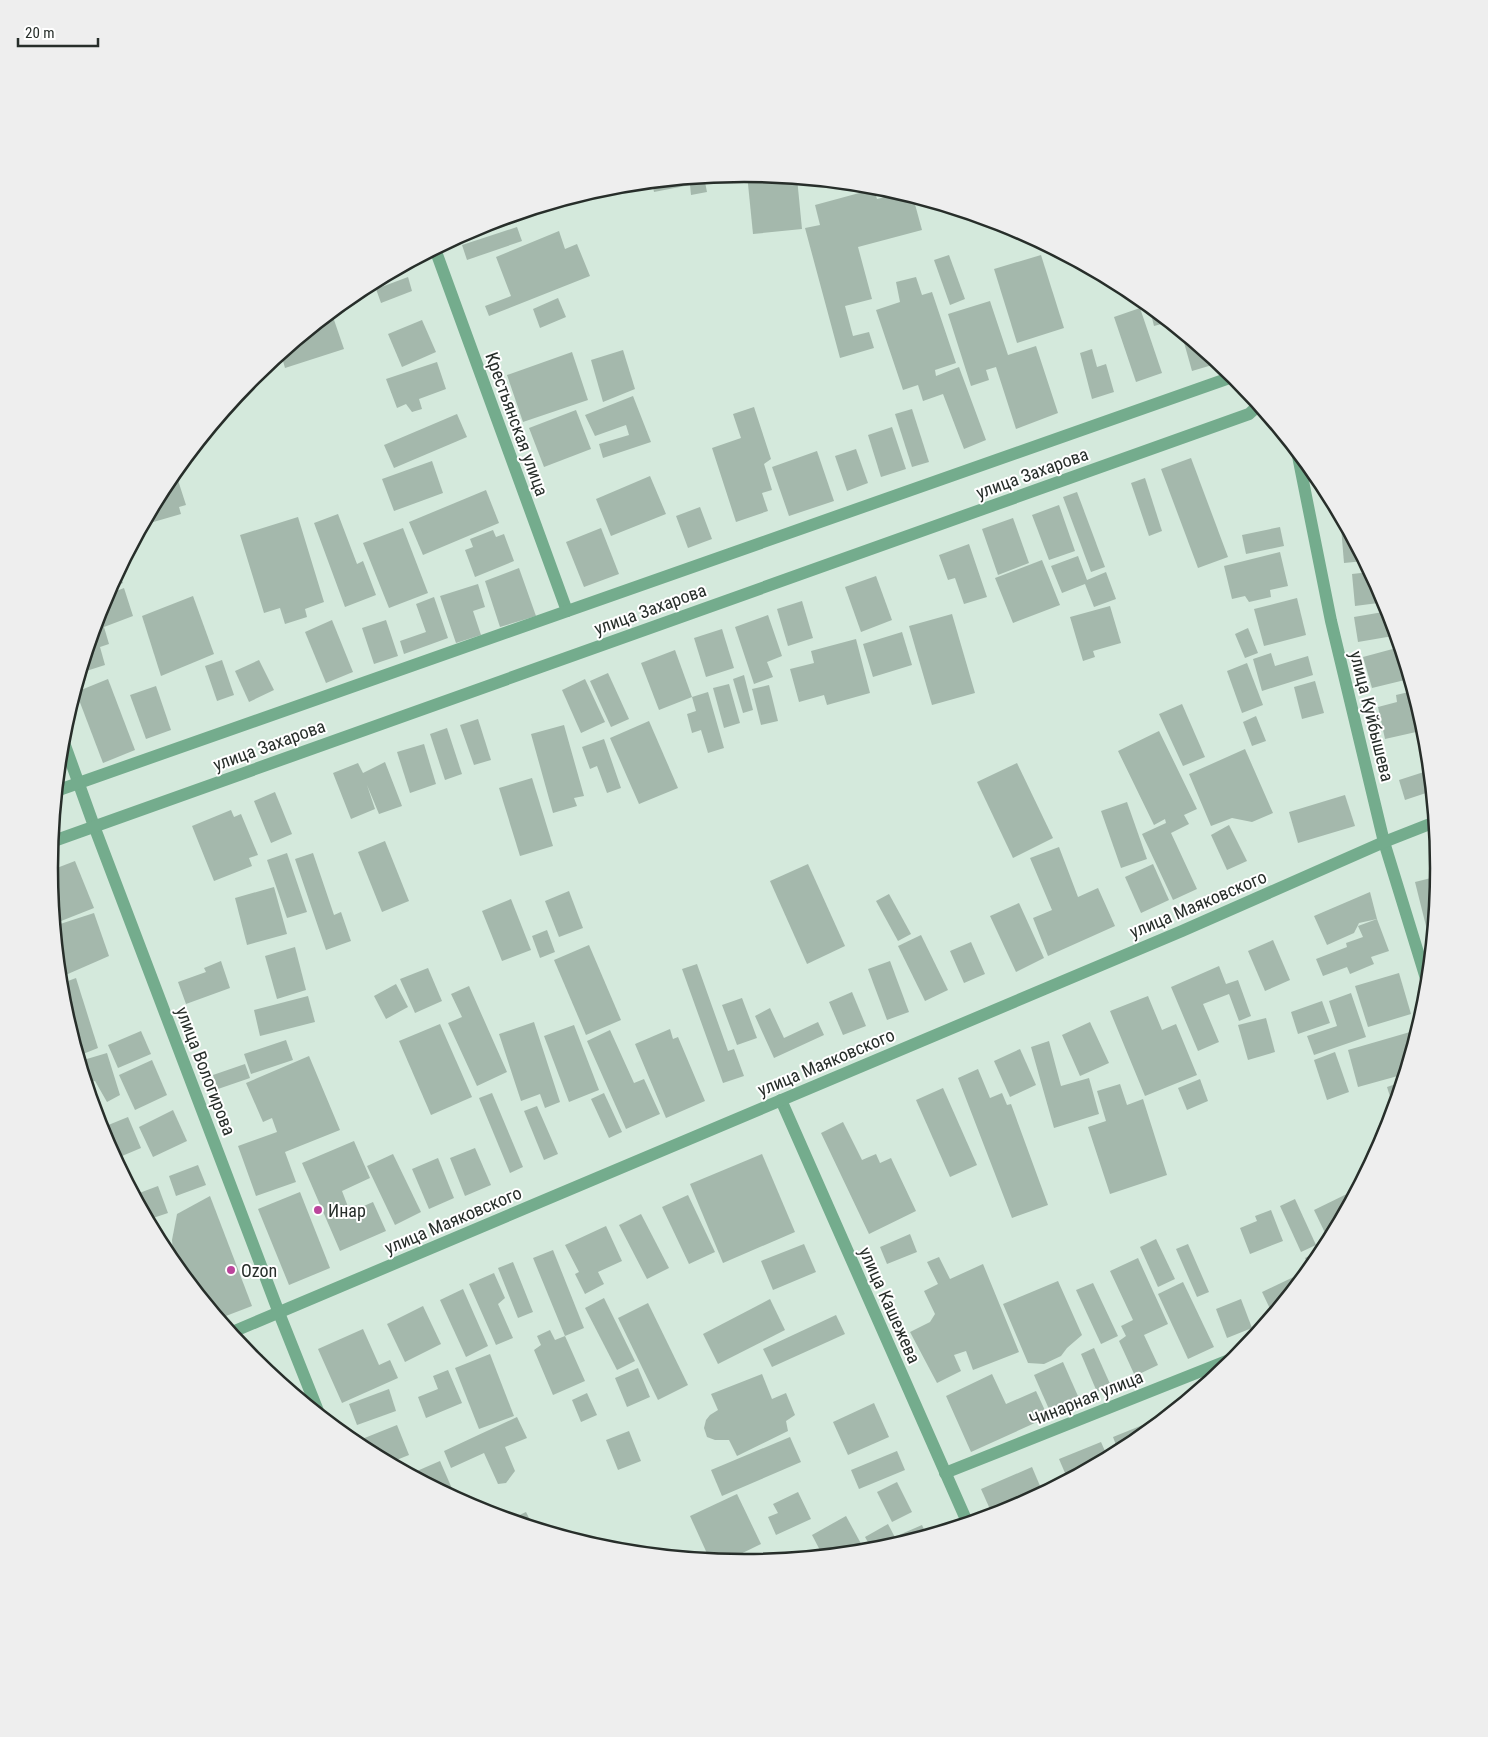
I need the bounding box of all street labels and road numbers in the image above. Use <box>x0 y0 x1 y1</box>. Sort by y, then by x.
street label: Крестьянская улица <box>481 349 553 499</box>
street label: улица Захарова <box>973 443 1091 503</box>
street label: улица Захарова <box>591 579 709 639</box>
street label: улица Куйбышева <box>1346 649 1398 783</box>
street label: улица Захарова <box>210 715 328 775</box>
street label: улица Маяковского <box>1126 866 1270 942</box>
street label: улица Вологирова <box>172 1004 240 1138</box>
street label: улица Маяковского <box>754 1024 898 1100</box>
street label: улица Маяковского <box>381 1182 525 1258</box>
street label: улица Кашежева <box>855 1243 925 1367</box>
street label: Чинарная улица <box>1026 1366 1146 1430</box>

